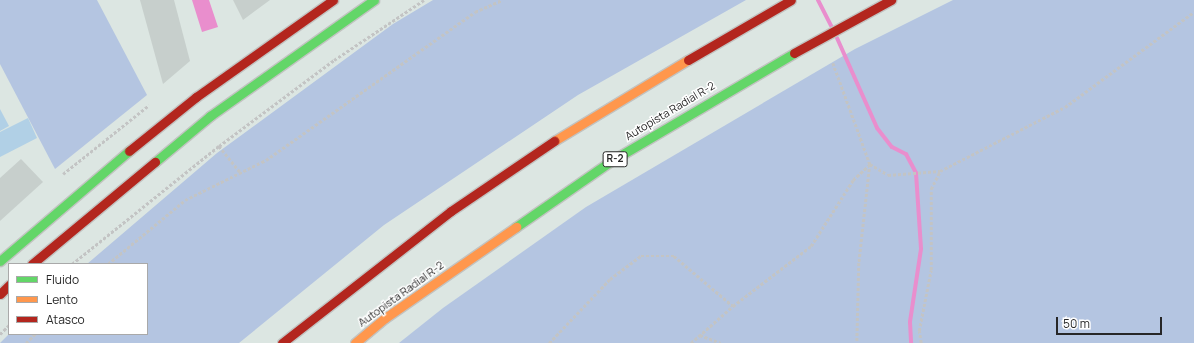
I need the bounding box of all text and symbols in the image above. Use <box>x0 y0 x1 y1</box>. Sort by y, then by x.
street label: Autopista Radial R-2 <box>623 79 717 143</box>
road number: R-2 <box>602 151 628 167</box>
street label: Autopista Radial R-2 <box>356 259 446 329</box>
legend <box>8 263 148 335</box>
text: Fluido <box>46 271 79 288</box>
text: Lento <box>46 291 78 308</box>
scale bar <box>1058 309 1164 335</box>
text: Atasco <box>46 311 85 328</box>
text: 50 m <box>1063 315 1090 332</box>

